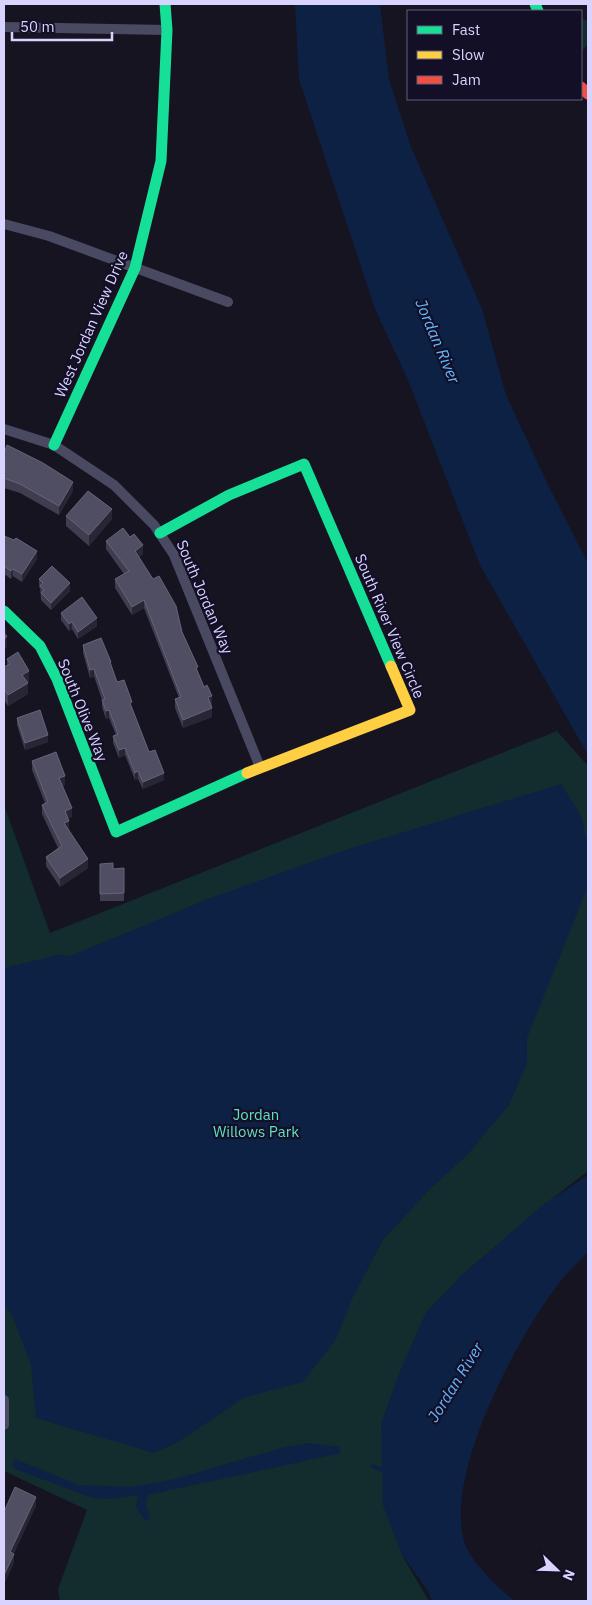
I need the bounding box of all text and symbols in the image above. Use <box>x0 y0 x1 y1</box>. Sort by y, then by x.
scale bar <box>12 10 112 42</box>
legend <box>407 10 582 100</box>
text: 50 m <box>20 17 55 36</box>
text: Fast <box>452 20 480 39</box>
text: Slow <box>452 45 485 64</box>
text: Jam <box>452 70 481 89</box>
street label: West Jordan View Drive <box>50 248 132 400</box>
water label: Jordan River <box>411 296 465 387</box>
street label: South Jordan Way <box>172 537 238 657</box>
street label: South River View Circle <box>351 551 429 701</box>
street label: South Olive Way <box>54 656 112 765</box>
park label: Jordan Willows Park <box>213 1105 299 1141</box>
water label: Jordan River <box>423 1338 488 1425</box>
north arrow <box>532 1545 582 1595</box>
text: N <box>559 1567 579 1583</box>

